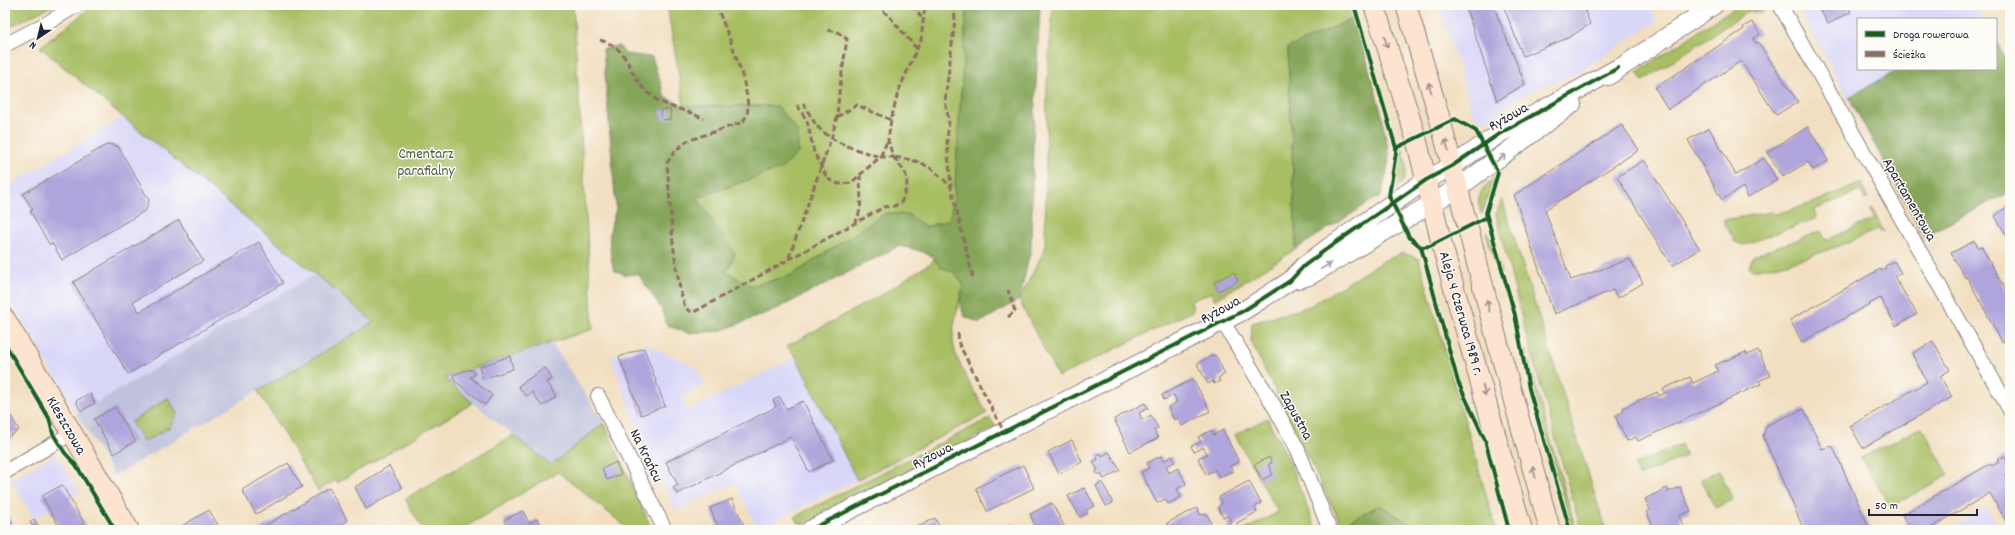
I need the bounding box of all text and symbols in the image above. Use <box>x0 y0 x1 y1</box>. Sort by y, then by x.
north arrow <box>18 18 58 58</box>
legend <box>1857 18 1997 70</box>
text: Droga rowerowa <box>1893 27 1969 44</box>
text: N <box>26 36 40 53</box>
one-way arrow <box>1383 36 1390 49</box>
text: Ścieżka <box>1893 47 1926 64</box>
one-way arrow <box>1426 82 1434 94</box>
street label: Ryżowa <box>1485 97 1534 138</box>
one-way arrow <box>1442 139 1450 152</box>
park label: Cmentarz parafialny <box>397 144 455 183</box>
one-way arrow <box>1496 154 1507 162</box>
street label: Apartamentowa <box>1875 154 1942 247</box>
street label: Aleja 4 Czerwca 1989 r. <box>1432 249 1488 378</box>
one-way arrow <box>1320 262 1332 270</box>
street label: Ryżowa <box>1197 290 1246 331</box>
one-way arrow <box>1484 300 1492 313</box>
one-way arrow <box>1481 383 1488 396</box>
street label: Zapustna <box>1273 388 1318 445</box>
street label: Kleszczowa <box>40 393 91 460</box>
street label: Na Krańcu <box>623 426 668 486</box>
street label: Ryżowa <box>909 437 958 476</box>
one-way arrow <box>1530 466 1537 479</box>
scale bar <box>1869 491 1977 517</box>
text: 50 m <box>1875 498 1898 515</box>

